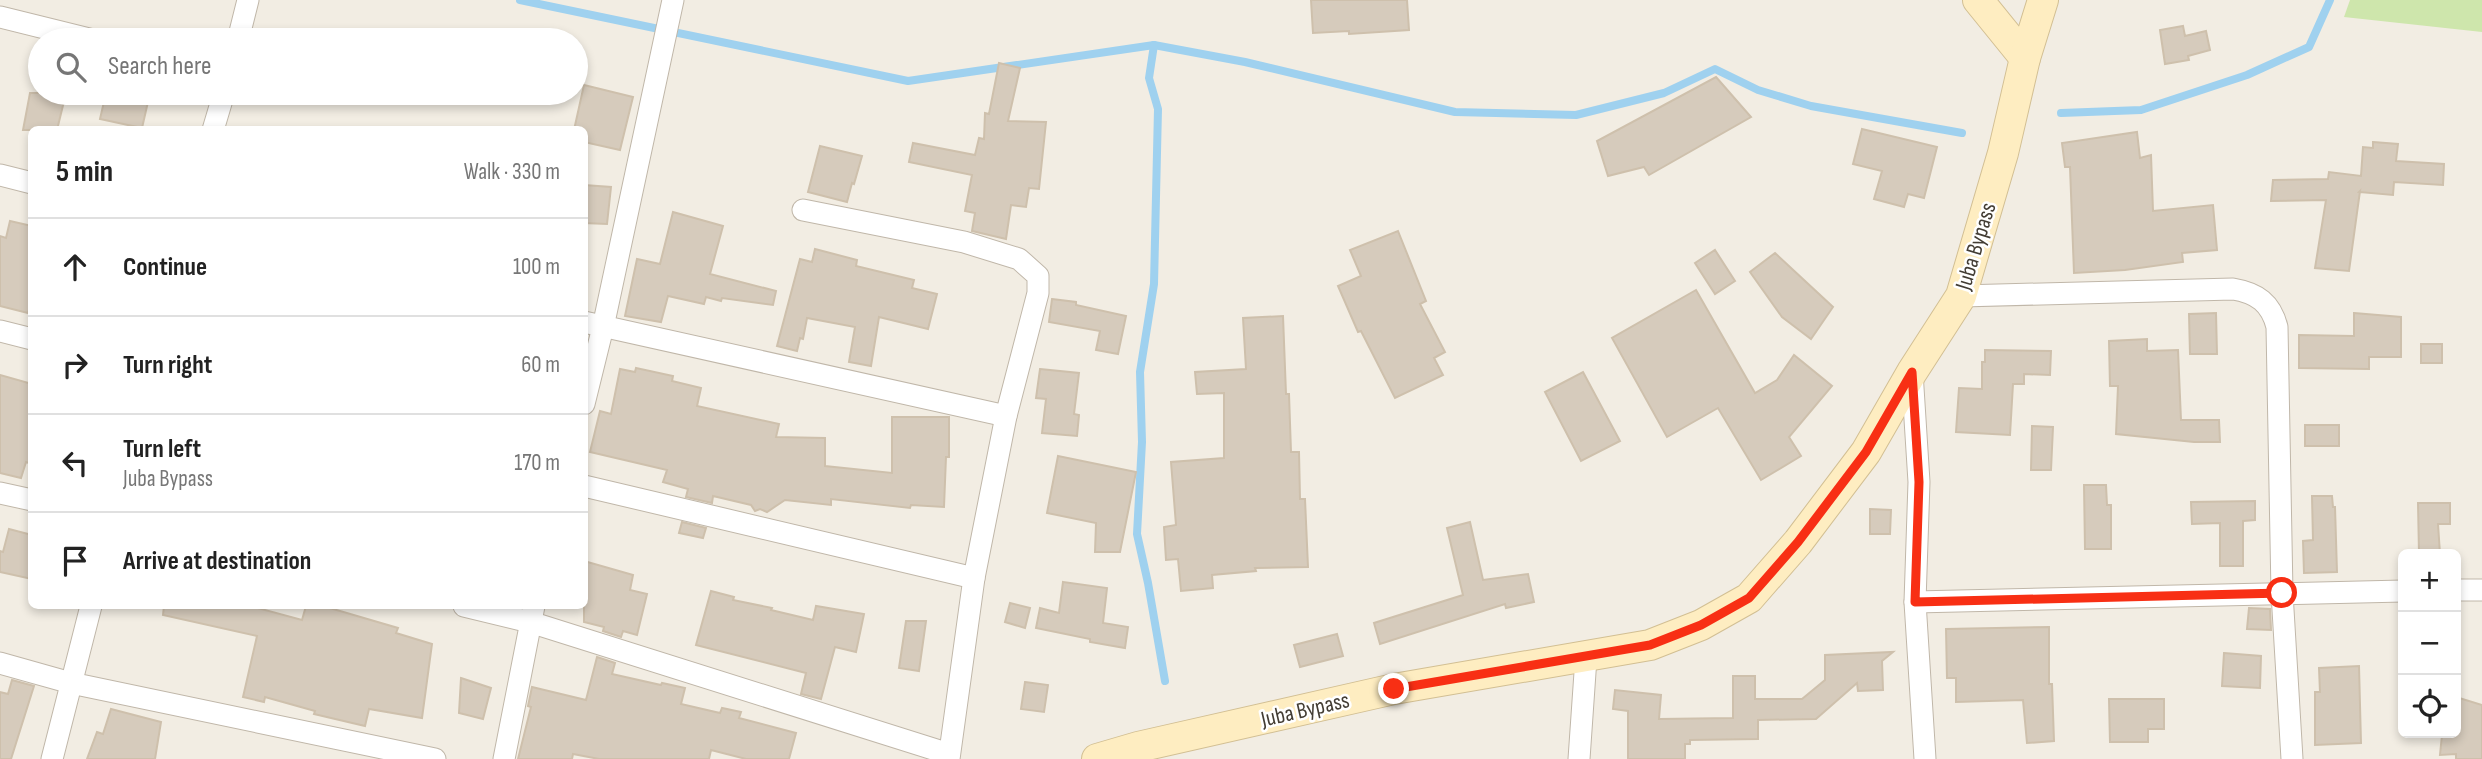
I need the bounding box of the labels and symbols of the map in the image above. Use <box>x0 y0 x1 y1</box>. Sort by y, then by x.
street label: Juba Bypass <box>1949 199 2002 294</box>
route start <box>2266 577 2297 608</box>
route end <box>1378 673 1409 704</box>
street label: Juba Bypass <box>1257 686 1352 734</box>

